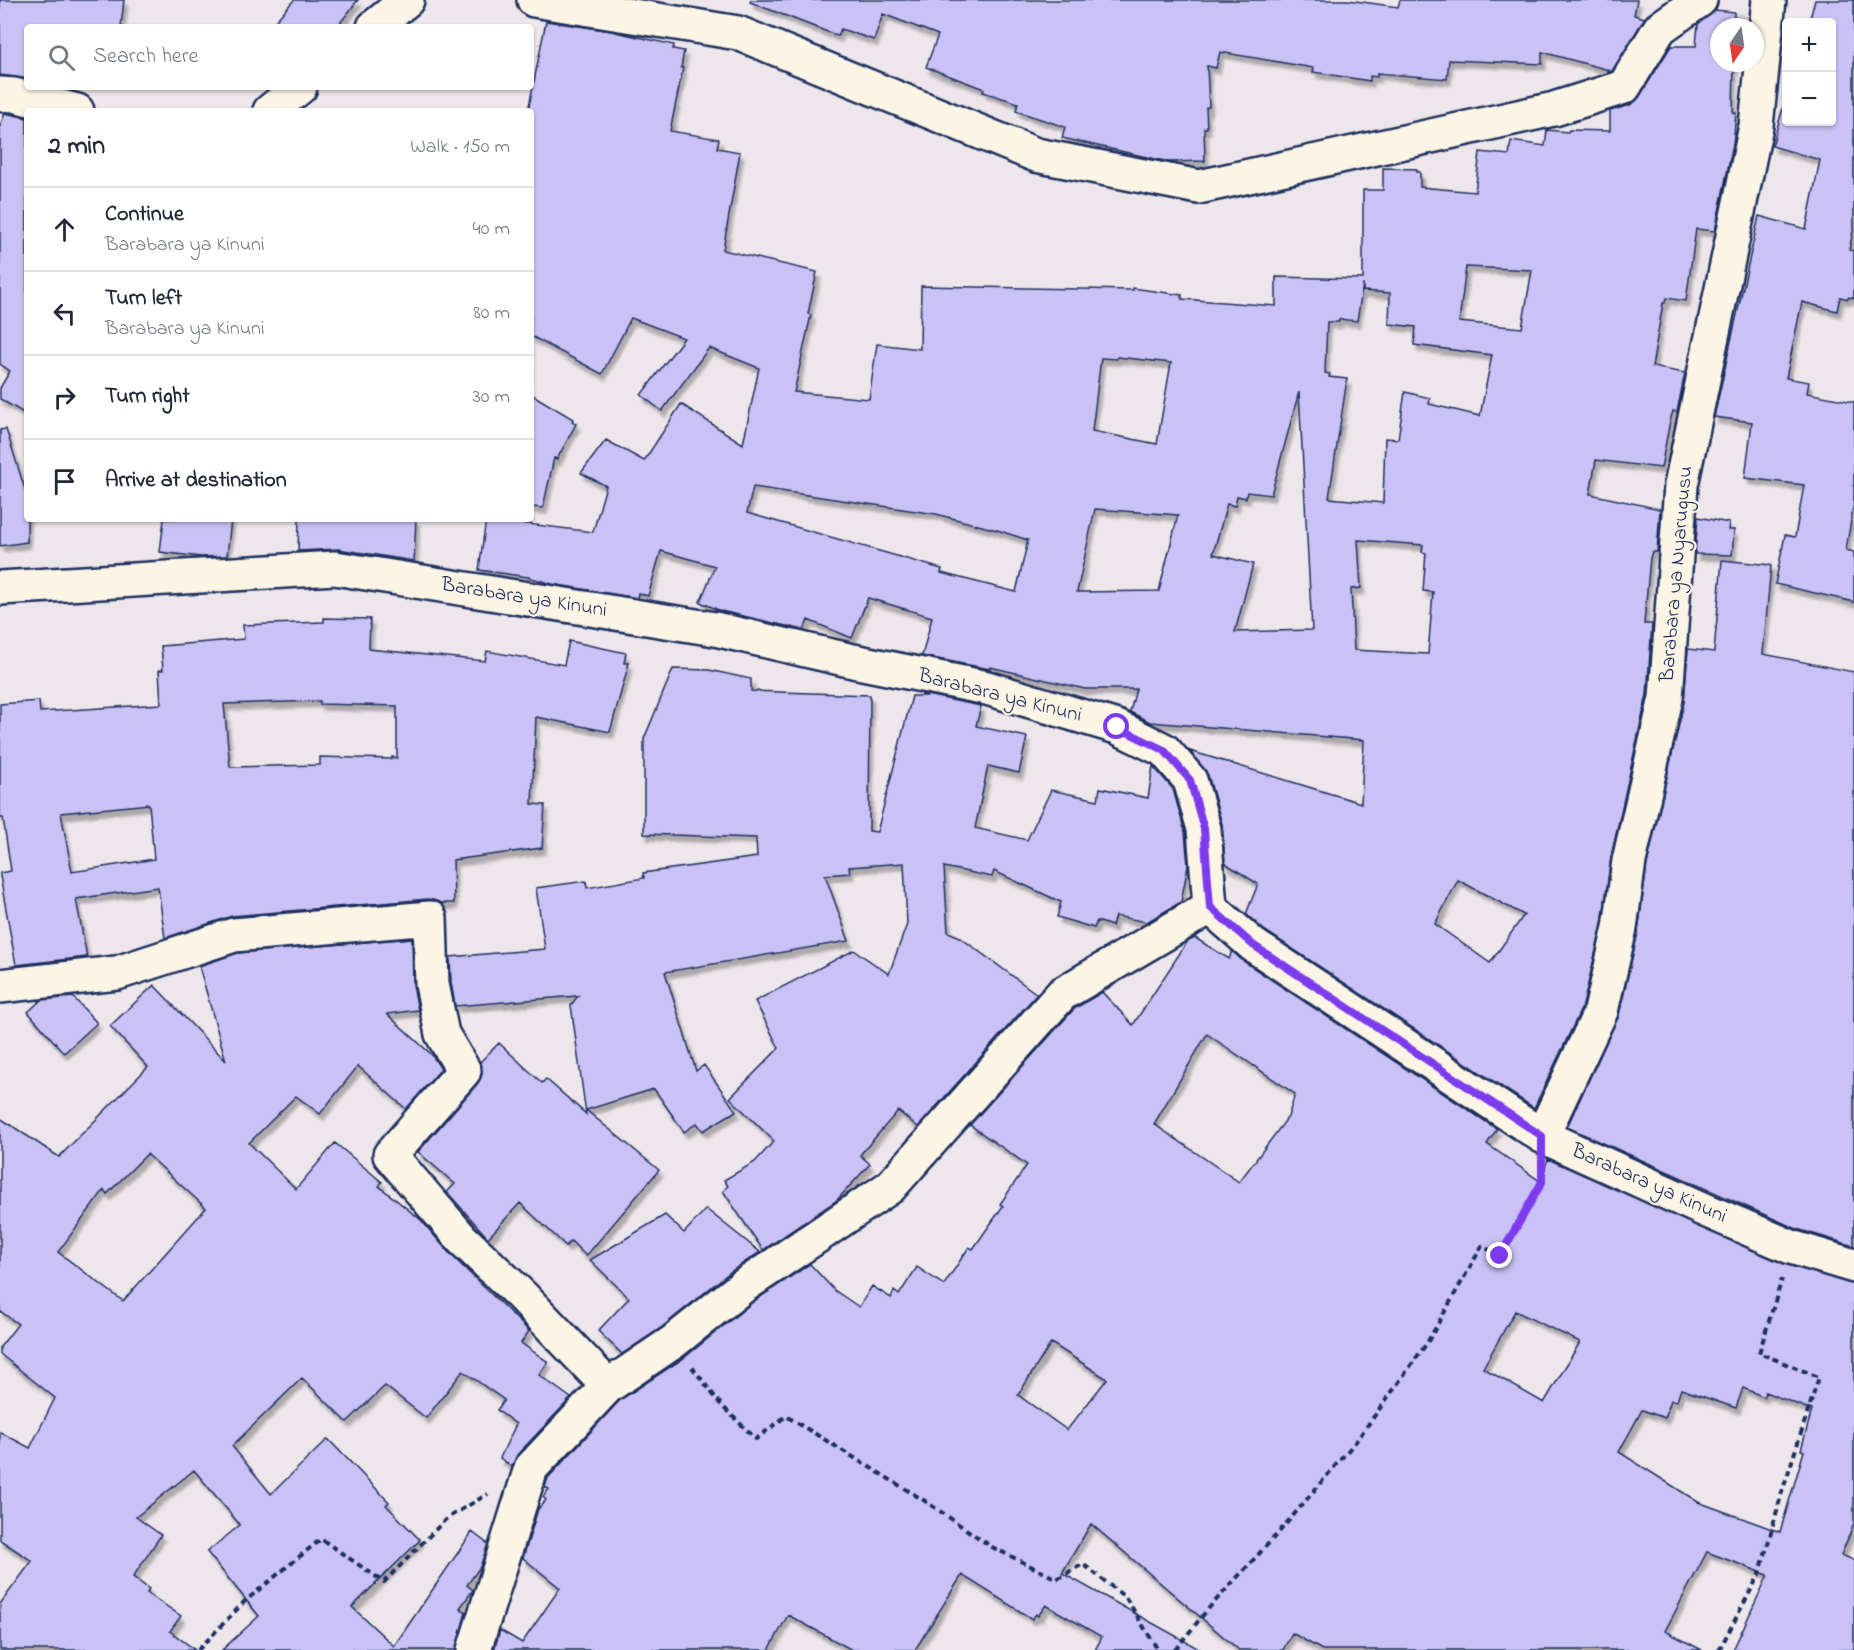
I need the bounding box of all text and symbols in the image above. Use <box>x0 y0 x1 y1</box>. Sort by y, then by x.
north arrow <box>1710 18 1764 72</box>
map controls <box>1782 18 1836 126</box>
button: + <box>1782 18 1836 72</box>
search box <box>24 24 534 90</box>
icon: search <box>45 41 78 74</box>
text: Search here <box>93 41 198 73</box>
button: − <box>1782 72 1836 126</box>
text: 2 min <box>48 128 105 166</box>
text: Walk · 150 m <box>410 133 510 162</box>
text: Continue <box>105 199 184 231</box>
icon: ahead <box>48 213 81 246</box>
text: 40 m <box>473 215 510 244</box>
text: Barabara ya Kinuni <box>105 231 265 260</box>
text: Turn left <box>105 283 182 315</box>
icon: left <box>48 297 81 330</box>
text: 80 m <box>473 299 510 328</box>
text: Barabara ya Kinuni <box>105 315 265 344</box>
icon: right <box>48 381 81 414</box>
text: Turn right <box>105 381 190 413</box>
text: 30 m <box>473 383 510 412</box>
icon: arrive <box>48 465 81 498</box>
text: Arrive at destination <box>105 465 287 497</box>
street label: Barabara ya Nyarugusu <box>1653 465 1703 684</box>
street label: Barabara ya Kinuni <box>438 570 609 628</box>
street label: Barabara ya Kinuni <box>914 661 1085 733</box>
route start <box>1103 713 1129 739</box>
street label: Barabara ya Kinuni <box>1565 1136 1732 1234</box>
route end <box>1486 1242 1512 1268</box>

